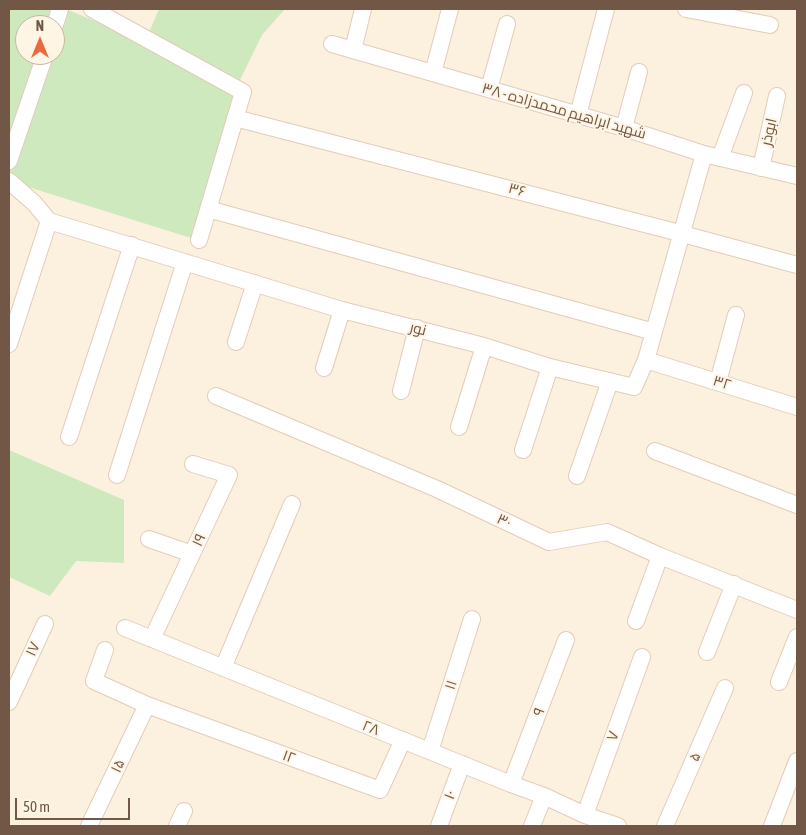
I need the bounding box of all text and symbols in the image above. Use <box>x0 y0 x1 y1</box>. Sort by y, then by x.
north arrow <box>15 15 65 65</box>
text: N <box>36 18 44 34</box>
street label: شهید ابراهیم محمدزاده - ۳۸ <box>480 79 648 143</box>
street label: ابوذر <box>757 116 781 148</box>
street label: ۳۶ <box>506 179 528 201</box>
street label: نور <box>408 318 428 340</box>
street label: ۳۲ <box>711 372 733 394</box>
street label: ۳۰ <box>494 510 514 532</box>
street label: ۱۹ <box>188 531 210 549</box>
street label: ۱۷ <box>22 639 44 659</box>
street label: ۱۱ <box>441 678 461 692</box>
street label: ۹ <box>529 705 549 719</box>
street label: ۲۸ <box>360 716 382 740</box>
street label: ۷ <box>603 729 623 743</box>
street label: ۱۲ <box>280 746 298 768</box>
street label: ۵ <box>685 750 705 764</box>
street label: ۱۵ <box>107 756 129 776</box>
scale bar <box>18 788 132 820</box>
street label: ۱۰ <box>440 788 460 802</box>
text: 50 m <box>23 798 50 815</box>

